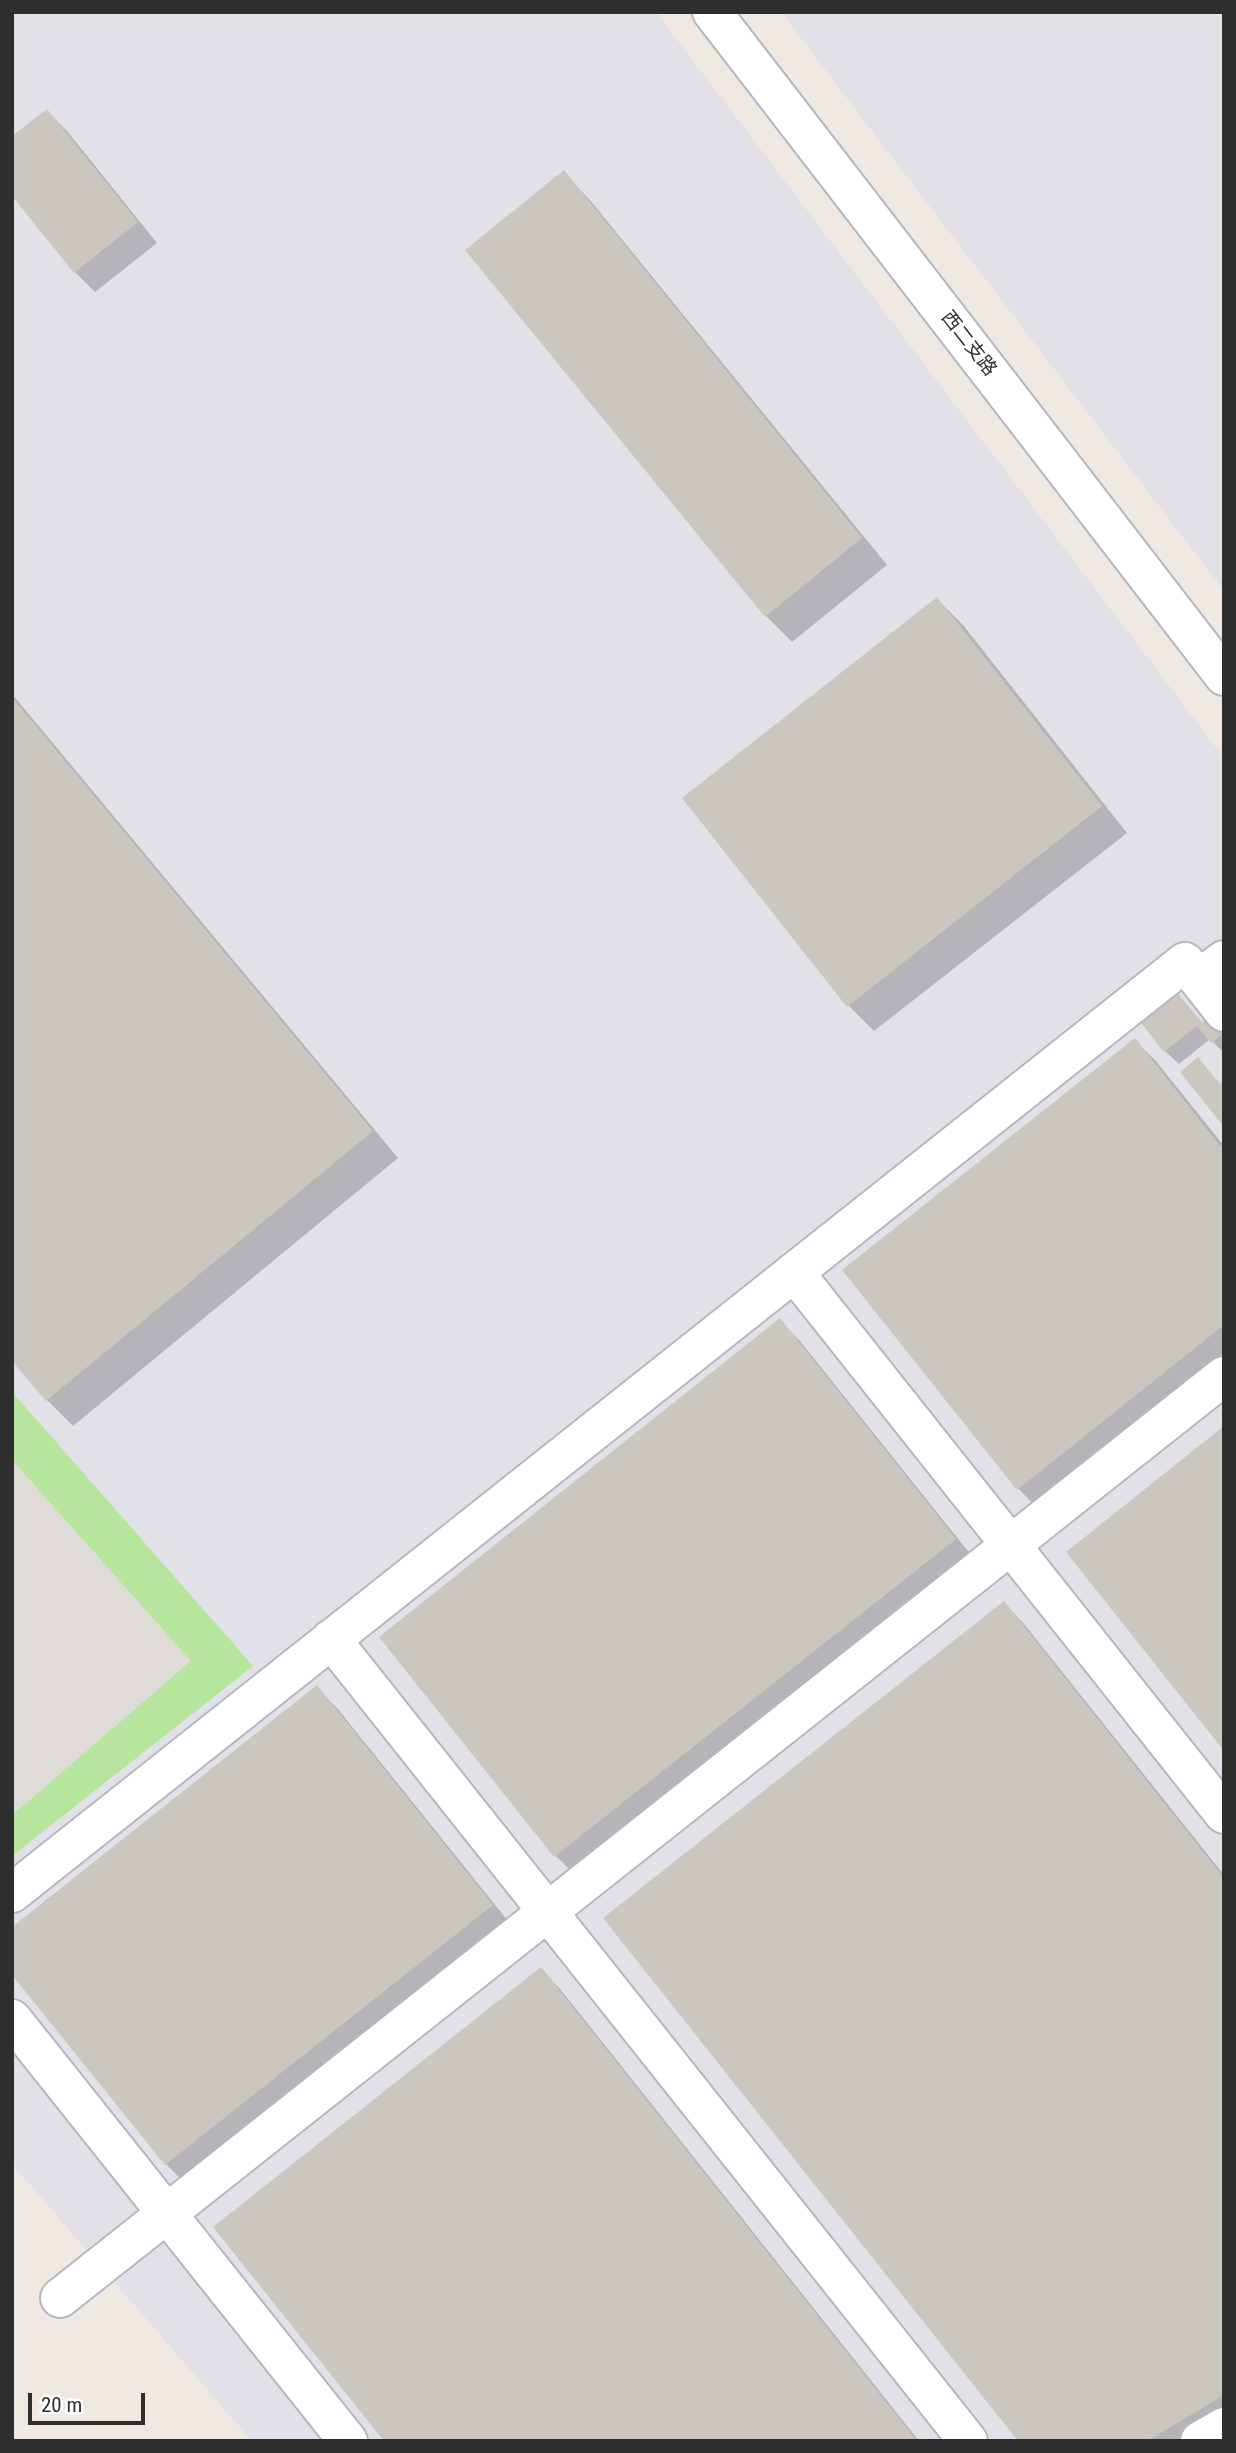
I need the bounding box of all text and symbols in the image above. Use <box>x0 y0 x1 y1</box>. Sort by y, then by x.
street label: 西二支路 <box>936 307 1000 381</box>
scale bar <box>32 2380 149 2424</box>
text: 20 m <box>41 2393 82 2417</box>

